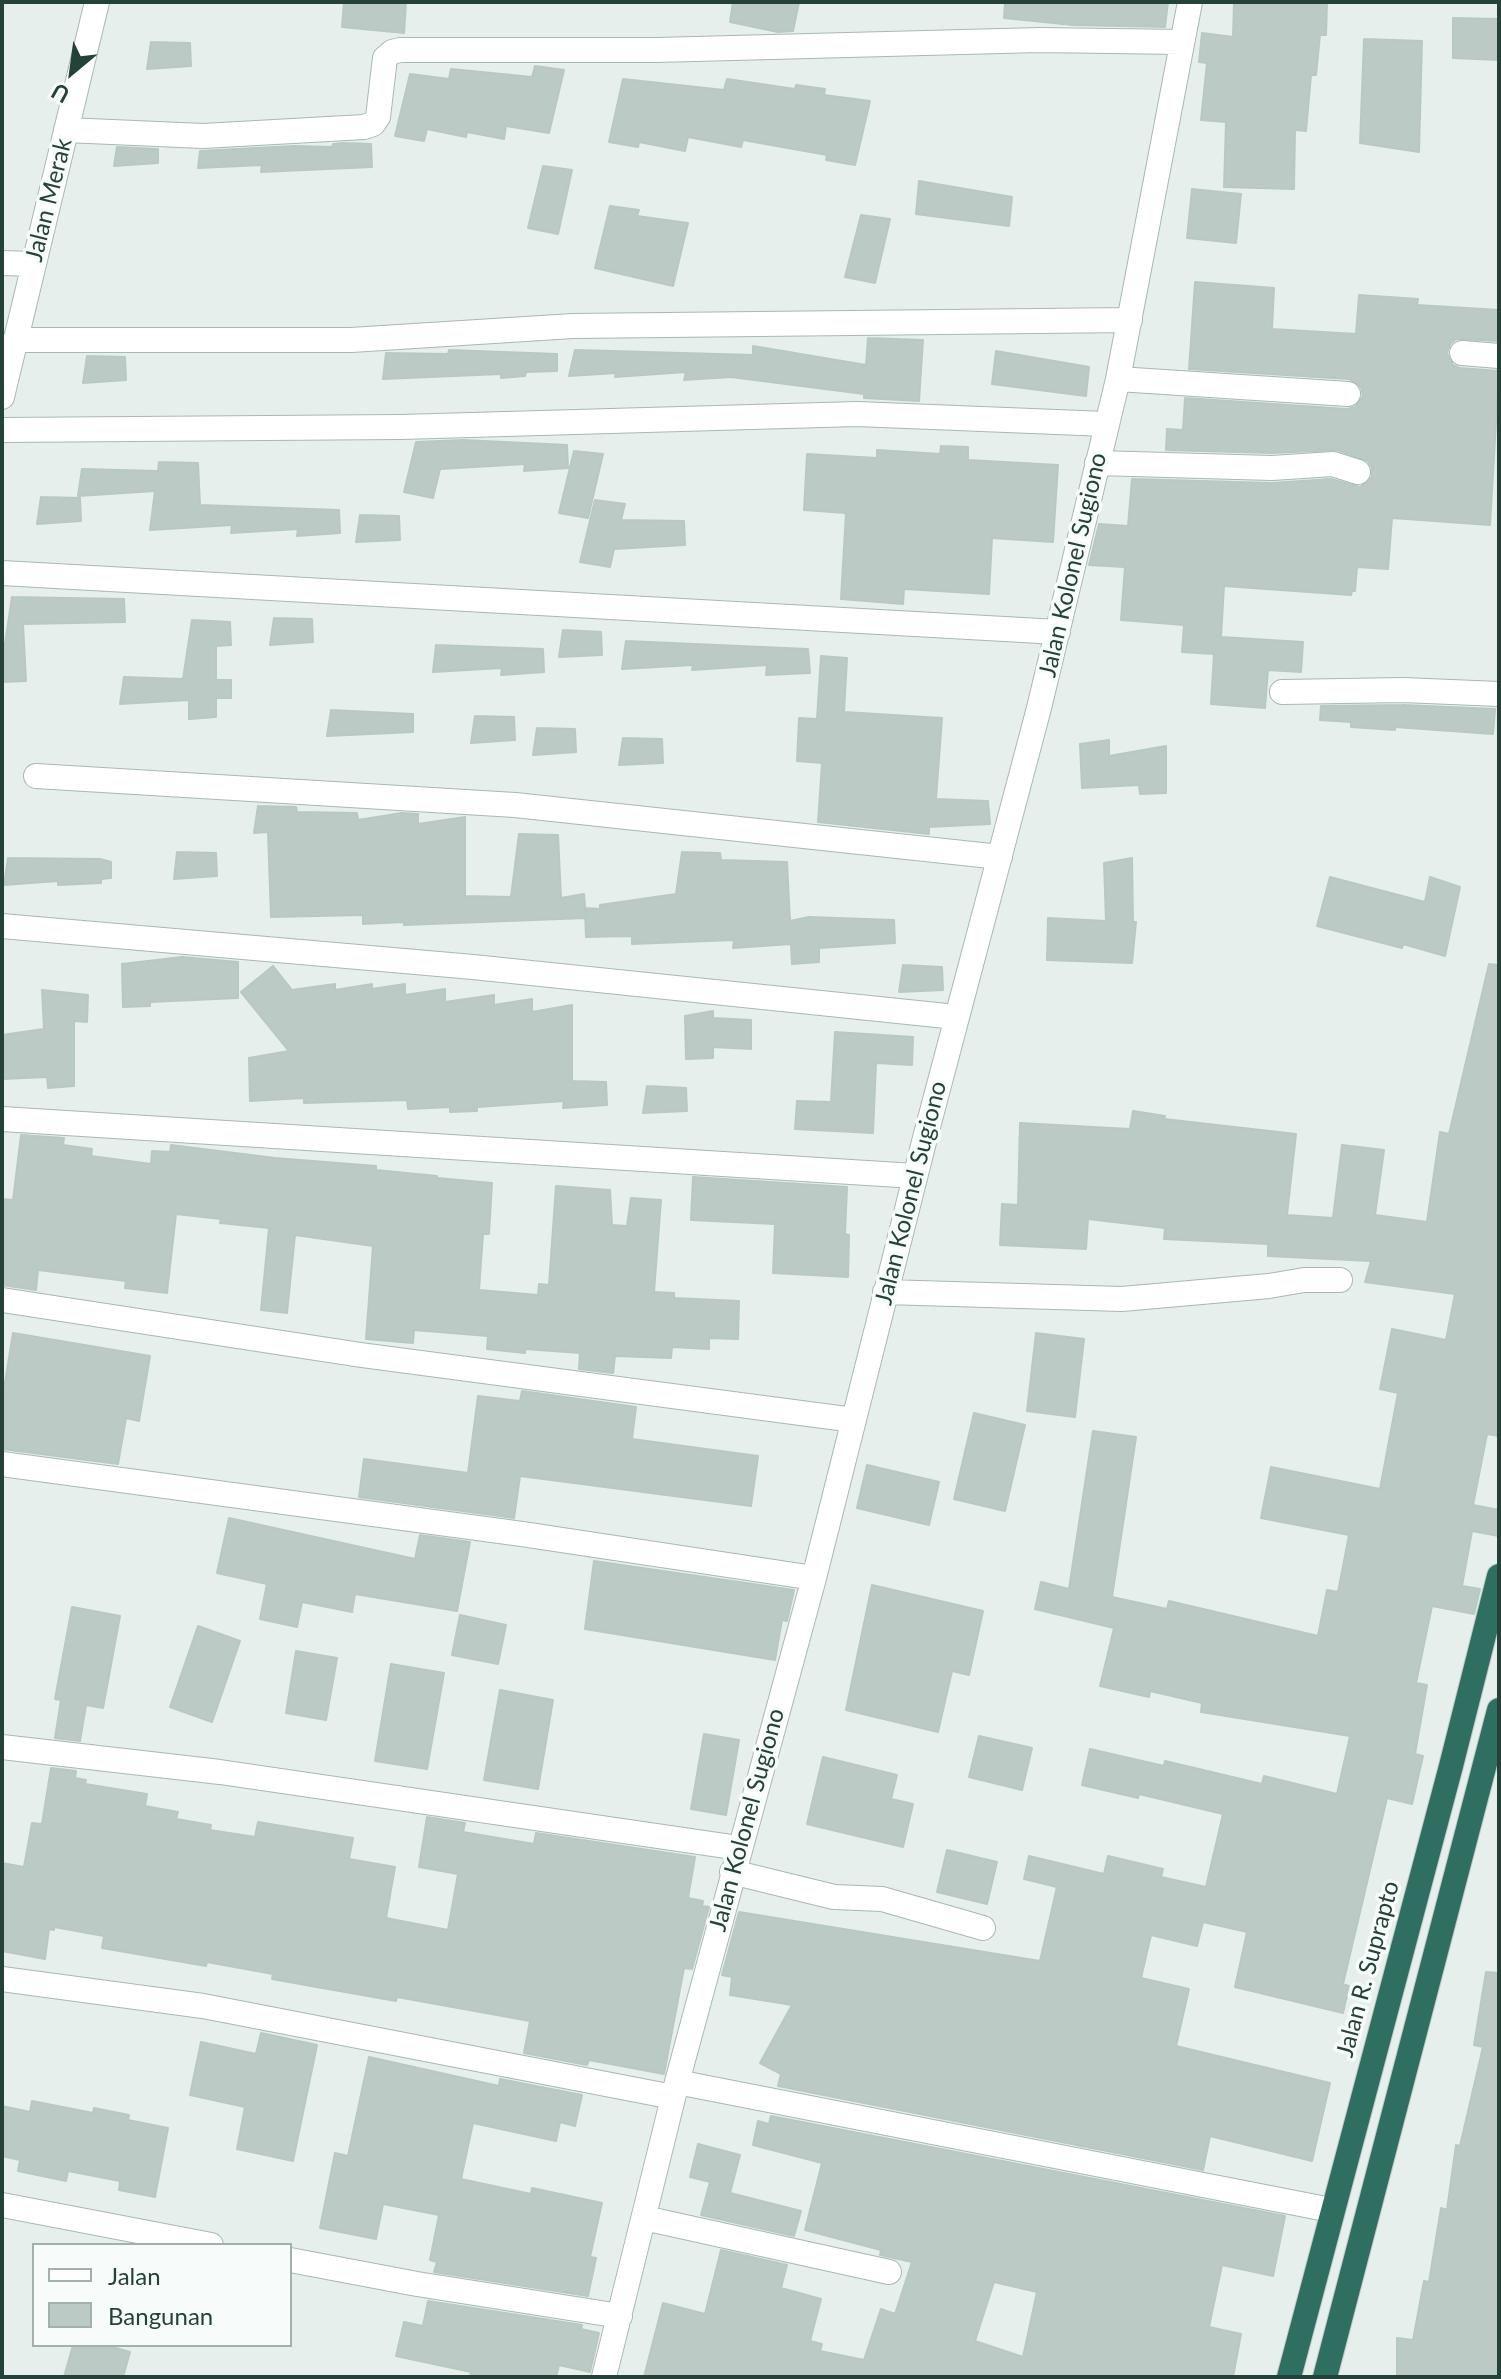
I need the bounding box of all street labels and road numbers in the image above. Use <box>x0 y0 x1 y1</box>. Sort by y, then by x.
street label: Jalan Merak <box>20 135 78 265</box>
street label: Jalan Kolonel Sugiono <box>1033 450 1113 680</box>
street label: Jalan Kolonel Sugiono <box>869 1078 953 1308</box>
street label: Jalan Kolonel Sugiono <box>703 1705 791 1935</box>
street label: Jalan R. Suprapto <box>1331 1878 1405 2060</box>

